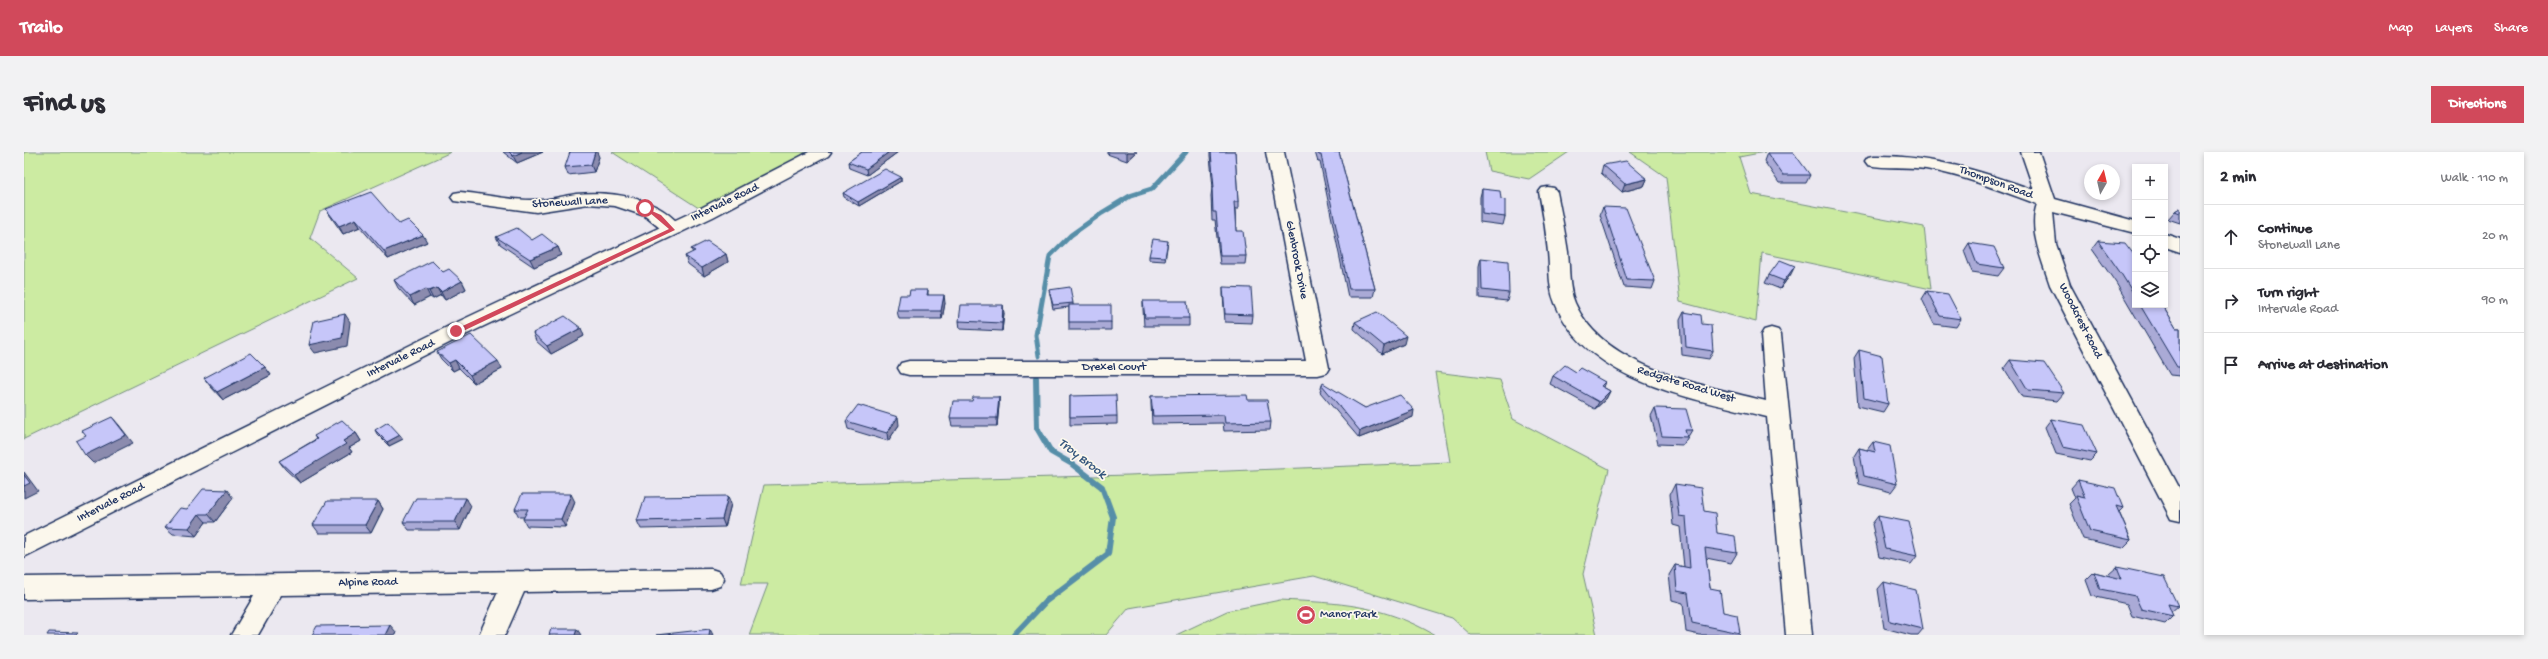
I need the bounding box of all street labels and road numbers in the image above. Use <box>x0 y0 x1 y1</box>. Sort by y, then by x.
street label: Thompson Road <box>1956 163 2036 203</box>
street label: Intervale Road <box>689 180 762 225</box>
street label: Stonewall Lane <box>532 194 609 212</box>
street label: Glenbrook Drive <box>1282 220 1311 301</box>
street label: Woodcrest Road <box>2055 281 2105 362</box>
street label: Intervale Road <box>365 336 438 381</box>
street label: Drexel Court <box>1081 361 1147 375</box>
street label: Redgate Road West <box>1635 363 1738 407</box>
street label: Intervale Road <box>75 480 148 526</box>
street label: Alpine Road <box>338 575 399 591</box>

